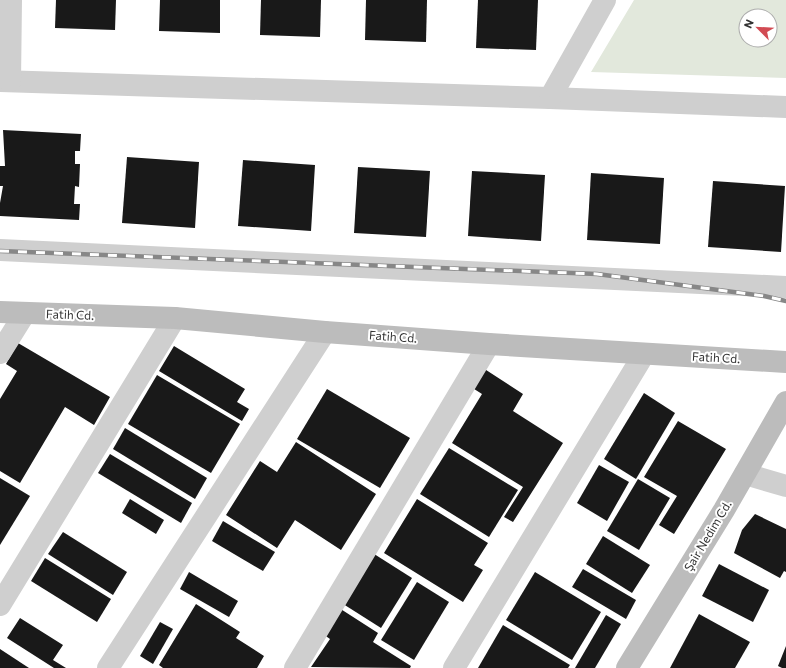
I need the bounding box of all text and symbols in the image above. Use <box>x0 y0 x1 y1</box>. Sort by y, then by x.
north arrow <box>738 8 778 48</box>
text: N <box>741 17 756 30</box>
street label: Fatih Cd. <box>46 306 94 322</box>
street label: Fatih Cd. <box>369 327 418 345</box>
street label: Fatih Cd. <box>692 349 741 365</box>
street label: Şair Nedim Cd. <box>681 498 734 573</box>

